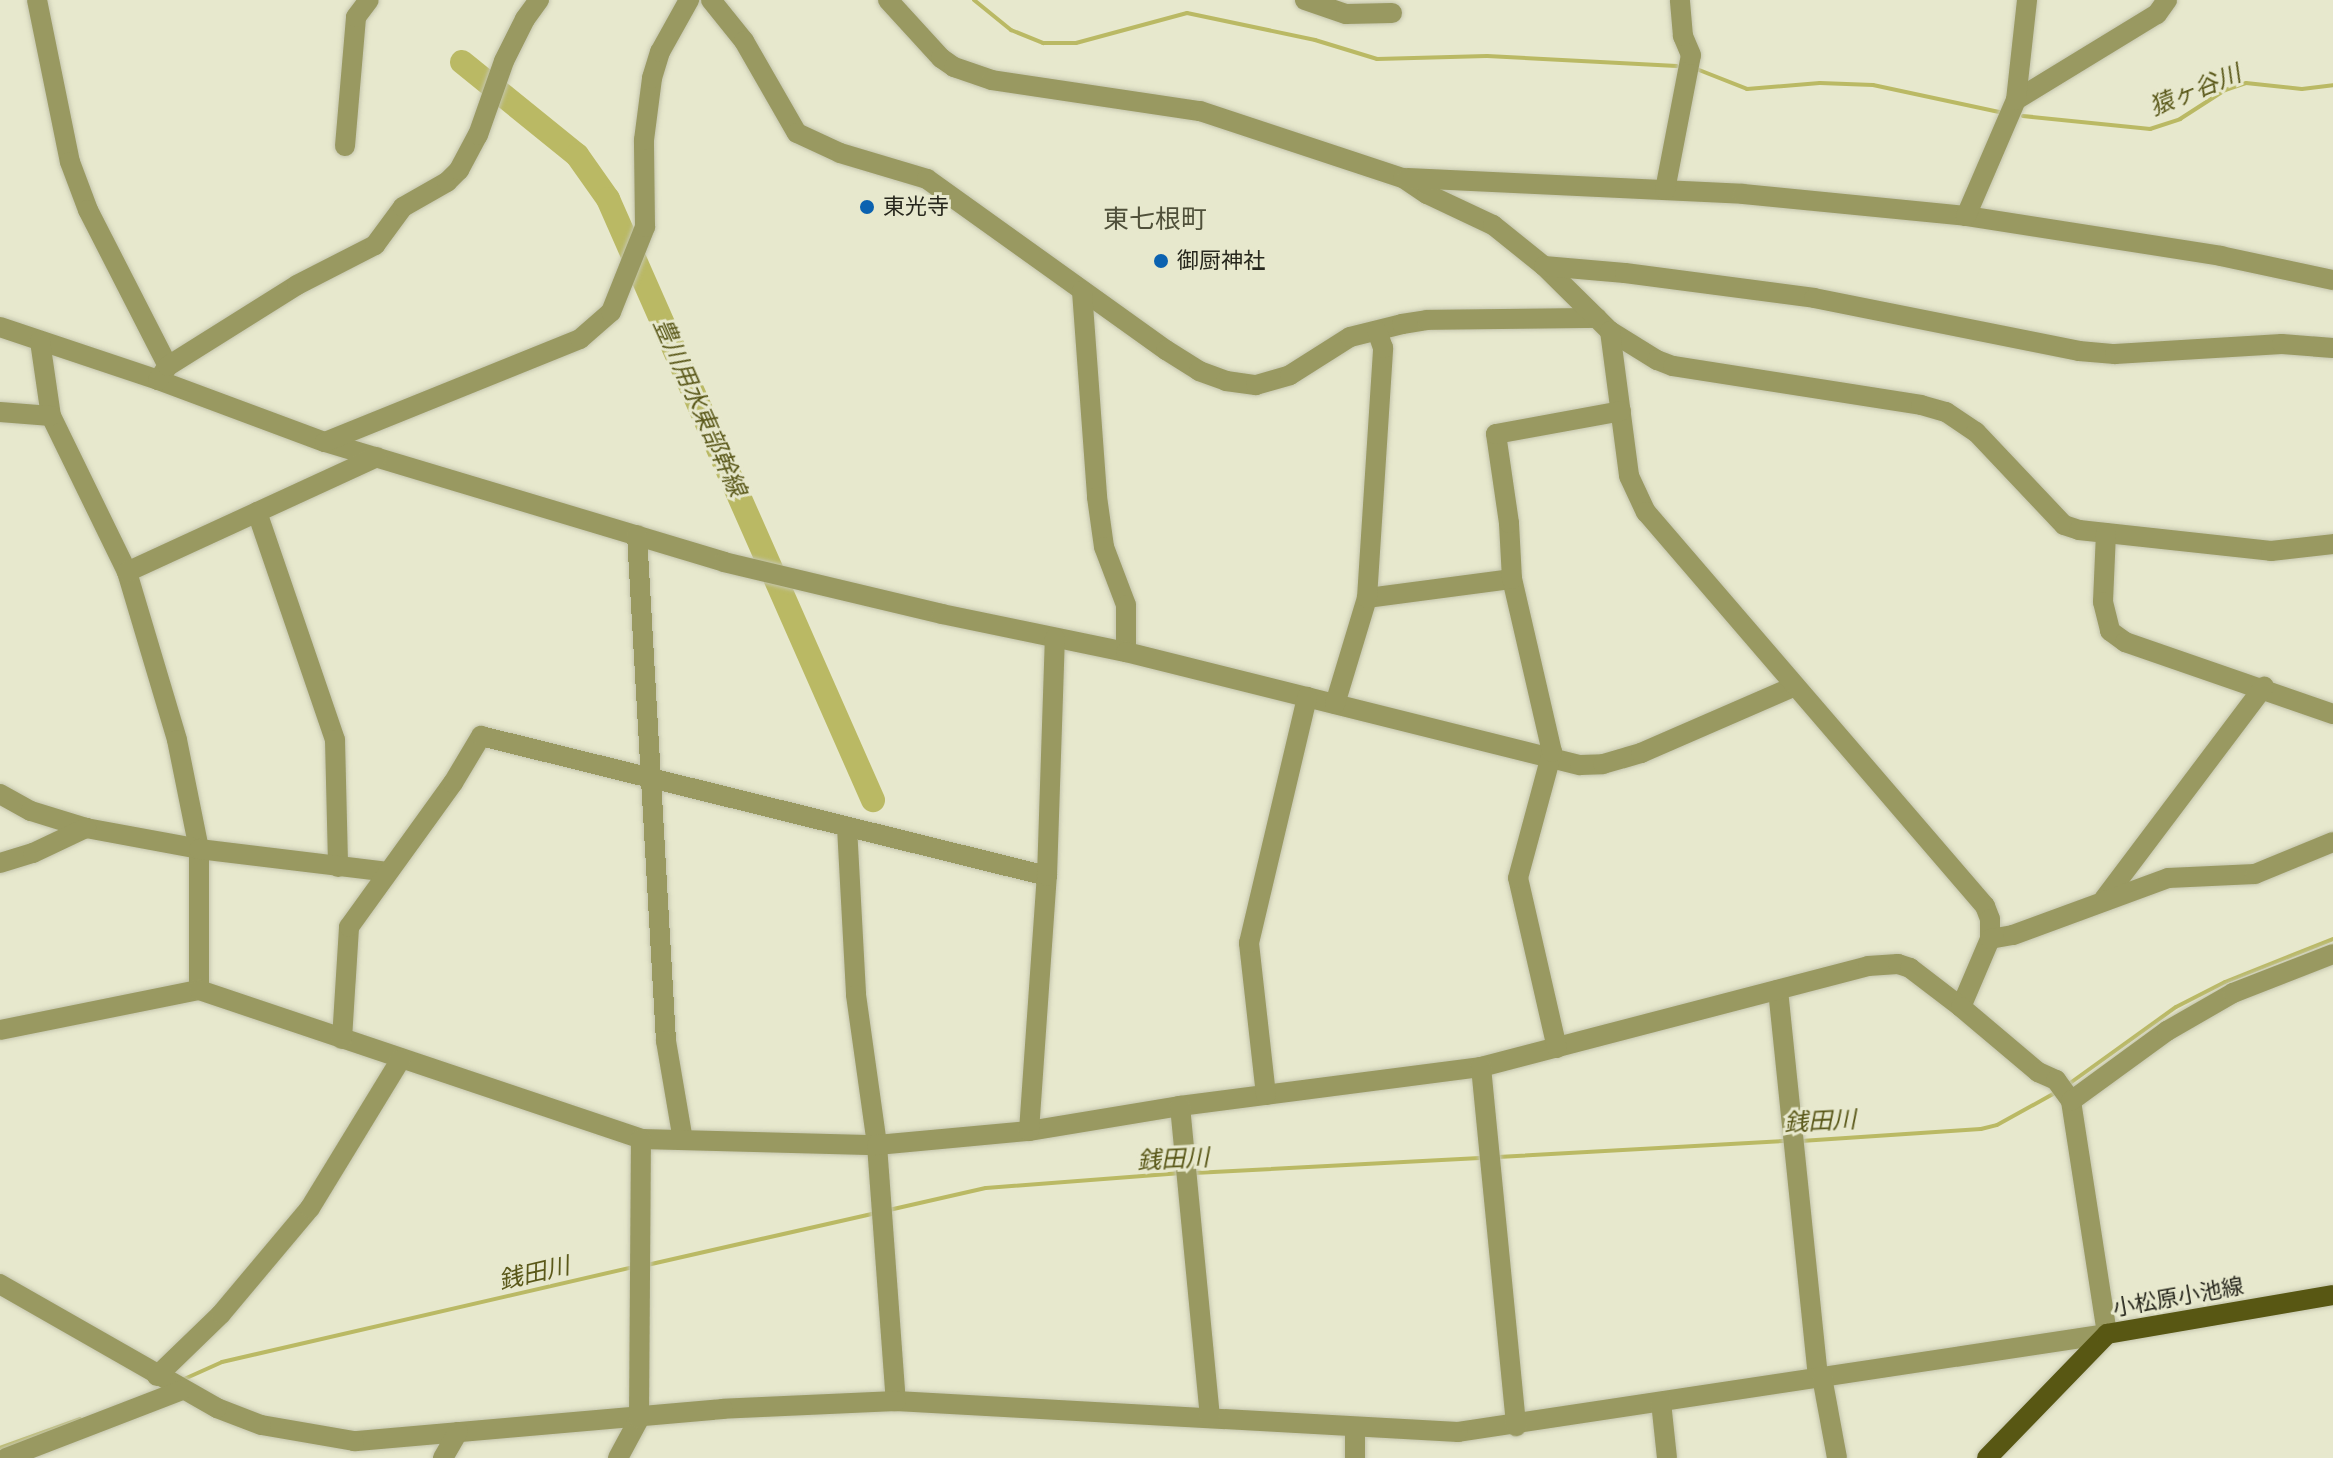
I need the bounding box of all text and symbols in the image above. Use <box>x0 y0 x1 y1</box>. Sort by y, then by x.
water label: 猿ヶ谷川 <box>2145 59 2245 121</box>
place label: 東光寺 <box>883 194 949 220</box>
marker: 東光寺 <box>858 198 876 216</box>
district label: 東七根町 <box>1103 203 1207 235</box>
place label: 御厨神社 <box>1177 248 1265 274</box>
marker: 御厨神社 <box>1152 252 1170 270</box>
water label: 豊川用水東部幹線 <box>648 313 752 501</box>
water label: 銭田川 <box>1783 1105 1857 1137</box>
water label: 銭田川 <box>1136 1143 1210 1175</box>
water label: 銭田川 <box>496 1251 572 1295</box>
street label: 小松原小池線 <box>2111 1273 2245 1321</box>

